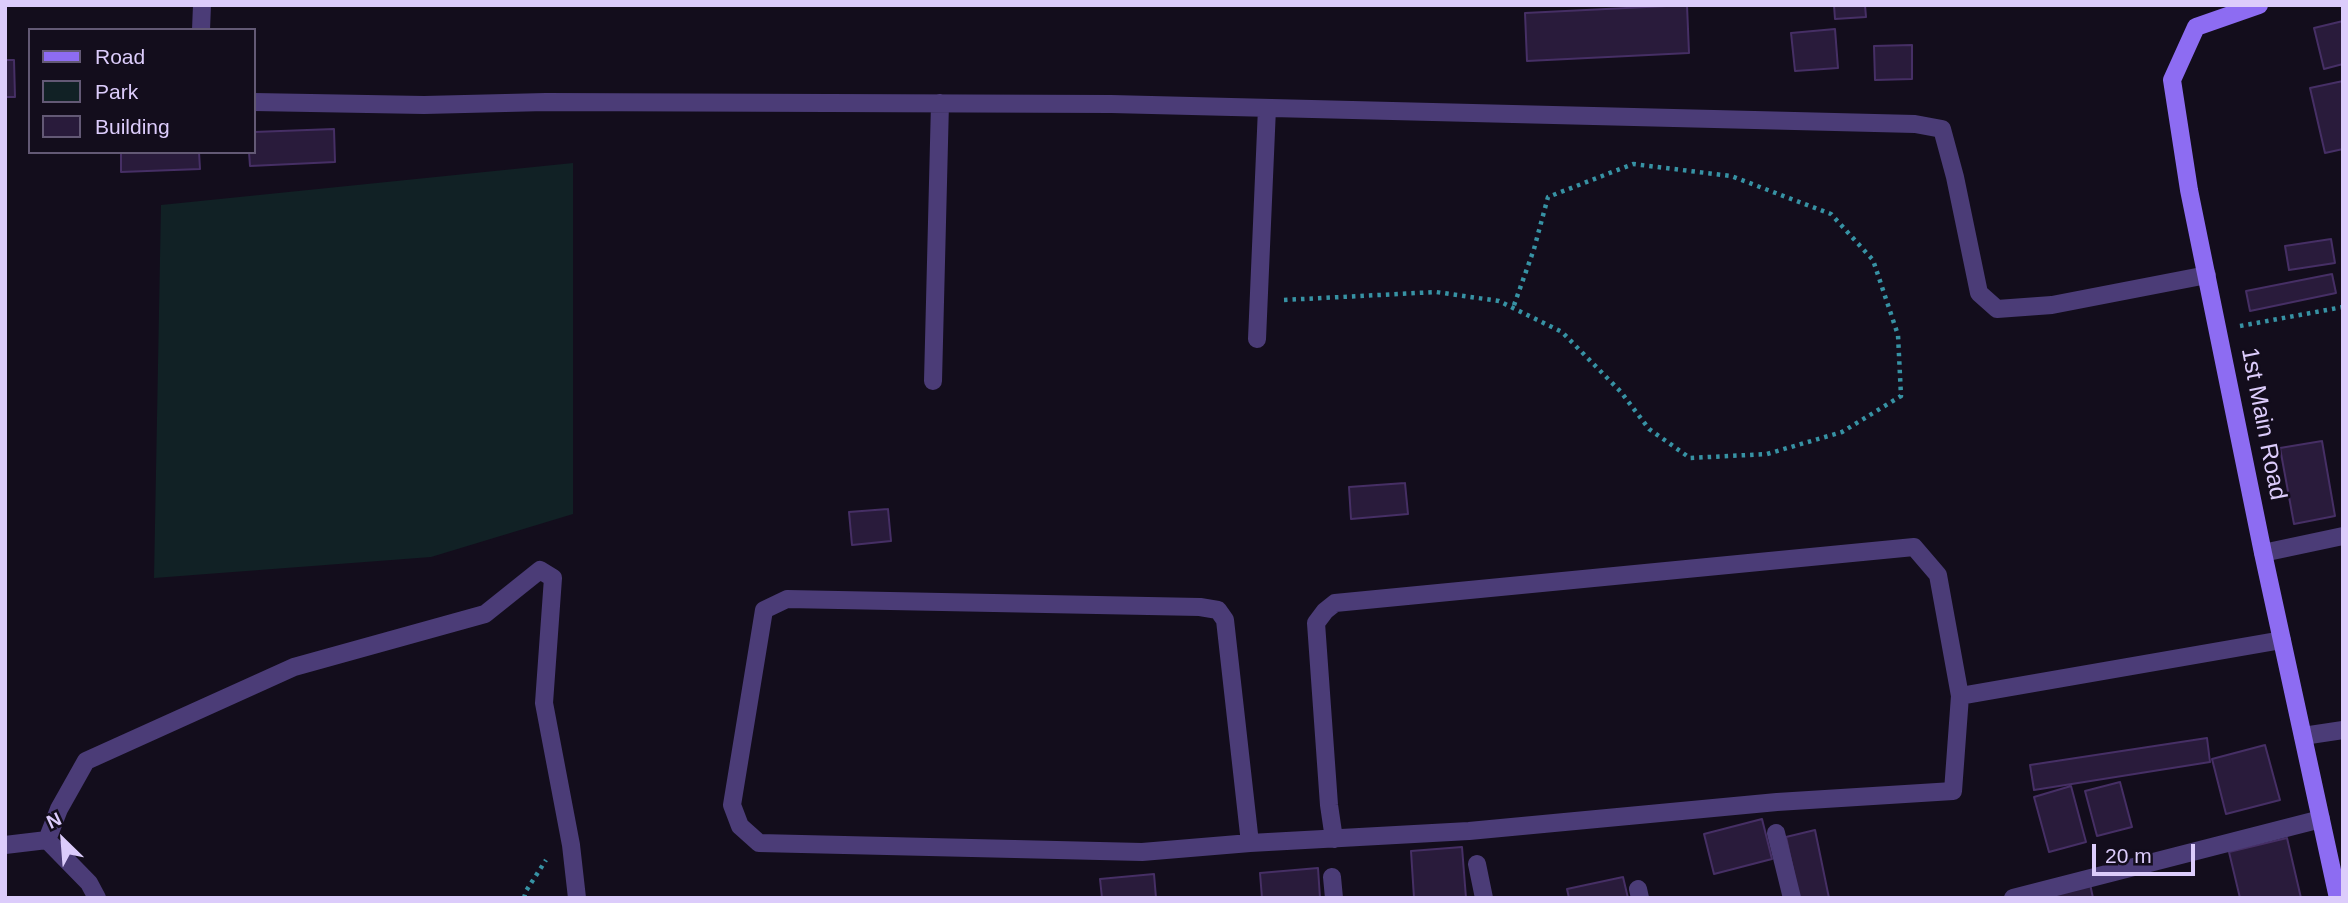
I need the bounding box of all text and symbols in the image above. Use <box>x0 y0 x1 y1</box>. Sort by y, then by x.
legend <box>28 28 256 154</box>
text: Road <box>95 45 145 68</box>
text: Park <box>95 80 138 103</box>
text: Building <box>95 115 170 138</box>
street label: 1st Main Road <box>2234 345 2292 503</box>
north arrow <box>28 805 98 875</box>
text: N <box>43 808 65 833</box>
scale bar <box>2096 830 2199 874</box>
text: 20 m <box>2105 844 2152 867</box>

